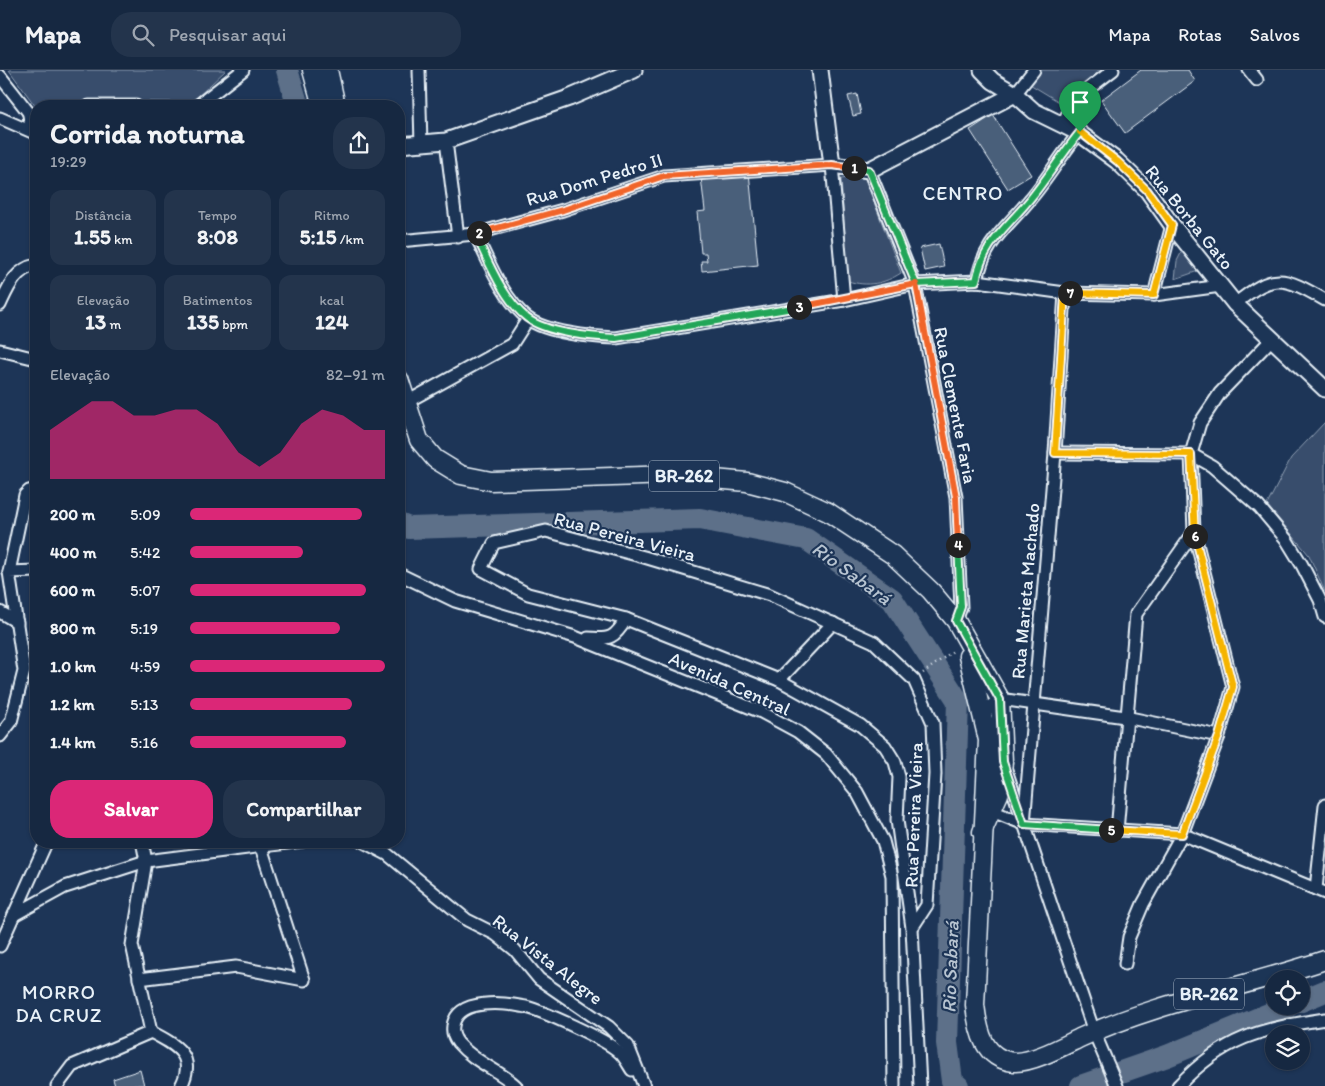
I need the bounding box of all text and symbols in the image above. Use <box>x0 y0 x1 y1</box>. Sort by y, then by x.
search box <box>111 12 461 57</box>
text: Mapa <box>25 20 81 49</box>
icon: search <box>129 21 157 49</box>
text: Pesquisar aqui <box>169 23 286 46</box>
text: Mapa <box>1108 24 1150 46</box>
text: Rotas <box>1178 24 1222 46</box>
text: Salvos <box>1250 24 1300 46</box>
pin <box>1059 81 1101 132</box>
icon: arrive <box>1066 88 1094 116</box>
text: Corrida noturna <box>50 116 245 150</box>
button: share <box>333 117 385 169</box>
street label: Rua Dom Pedro II <box>523 148 665 211</box>
text: 19:29 <box>50 152 87 171</box>
pin: 1 <box>842 156 866 180</box>
text: 1 <box>851 160 858 177</box>
street label: Rua Borba Gato <box>1140 160 1239 274</box>
district label: CENTRO <box>922 181 1004 205</box>
text: Distância <box>75 207 132 224</box>
text: Tempo <box>198 207 237 224</box>
text: Ritmo <box>314 207 350 224</box>
pin: 2 <box>466 220 492 246</box>
text: 1.55 <box>74 224 111 249</box>
text: 8:08 <box>197 224 238 249</box>
text: 5:15 <box>300 224 337 249</box>
text: 2 <box>476 225 483 242</box>
text: km <box>111 231 132 248</box>
text: /km <box>337 231 364 248</box>
pin: 7 <box>1058 280 1082 306</box>
text: 7 <box>1067 285 1074 302</box>
text: Elevação <box>77 292 130 309</box>
text: Batimentos <box>183 292 252 309</box>
text: kcal <box>319 292 344 309</box>
pin: 3 <box>786 294 812 320</box>
text: 3 <box>796 299 803 316</box>
text: 13 <box>85 309 106 334</box>
text: 135 <box>187 309 219 334</box>
text: 124 <box>315 309 349 334</box>
text: m <box>106 316 121 333</box>
text: bpm <box>219 316 248 333</box>
street label: Rua Clemente Faria <box>929 325 982 485</box>
text: Elevação <box>50 365 110 384</box>
text: 82–91 m <box>326 365 385 384</box>
road number: BR-262 <box>649 461 719 492</box>
street label: Rua Marieta Machado <box>1006 502 1045 680</box>
text: 200 m <box>50 505 95 524</box>
text: 5:09 <box>130 505 161 524</box>
street label: Rua Pereira Vieira <box>552 507 698 566</box>
pin: 6 <box>1182 524 1208 548</box>
text: 6 <box>1192 528 1199 545</box>
pin: 4 <box>946 532 970 558</box>
water label: Rio Sabará <box>808 536 897 610</box>
text: 4 <box>954 537 963 554</box>
text: 400 m <box>50 543 96 562</box>
text: 5:42 <box>130 543 160 562</box>
text: 600 m <box>50 581 95 600</box>
text: 5:07 <box>130 581 160 600</box>
text: 800 m <box>50 619 96 638</box>
text: 5:19 <box>130 619 158 638</box>
street label: Avenida Central <box>665 646 795 721</box>
text: 1.0 km <box>50 657 96 676</box>
text: 4:59 <box>130 657 160 676</box>
text: 1.2 km <box>50 695 95 714</box>
text: 5:13 <box>130 695 158 714</box>
text: 1.4 km <box>50 733 96 752</box>
text: 5:16 <box>130 733 158 752</box>
street label: Rua Pereira Vieira <box>899 742 928 888</box>
button: Salvar <box>50 780 213 838</box>
button: Compartilhar <box>223 780 385 838</box>
pin: 5 <box>1098 818 1124 842</box>
text: 5 <box>1108 822 1115 839</box>
street label: Rua Vista Alegre <box>488 909 608 1010</box>
water label: Rio Sabará <box>936 920 964 1014</box>
map controls <box>1265 970 1310 1070</box>
button: locate <box>1265 970 1310 1015</box>
road number: BR-262 <box>1174 979 1244 1010</box>
district label: MORRO DA CRUZ <box>16 980 102 1027</box>
button: layers <box>1265 1025 1310 1070</box>

